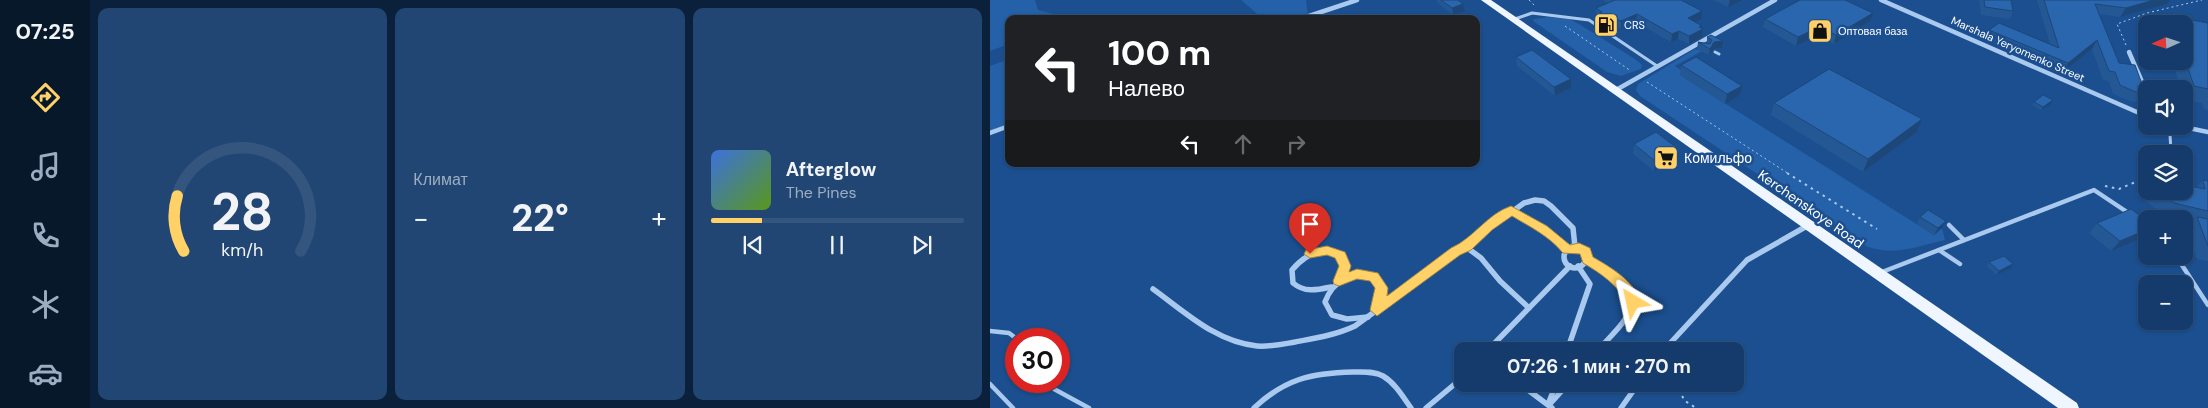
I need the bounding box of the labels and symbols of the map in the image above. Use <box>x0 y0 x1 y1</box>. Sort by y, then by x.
fuel station icon: CRS <box>1593 12 1619 38</box>
street label: Marshala Yeryomenko Street <box>1949 13 2087 85</box>
north arrow <box>2138 15 2192 70</box>
place label: CRS <box>1624 18 1645 32</box>
shop icon: Оптовая база <box>1807 18 1833 44</box>
place label: Оптовая база <box>1838 24 1908 38</box>
supermarket icon: Комильфо <box>1653 145 1679 171</box>
place label: Комильфо <box>1684 149 1752 167</box>
street label: Kerchenskoye Road <box>1755 166 1867 252</box>
pin <box>1289 203 1331 254</box>
position arrow <box>1606 275 1658 327</box>
speed limit sign: 30 <box>1005 328 1070 393</box>

